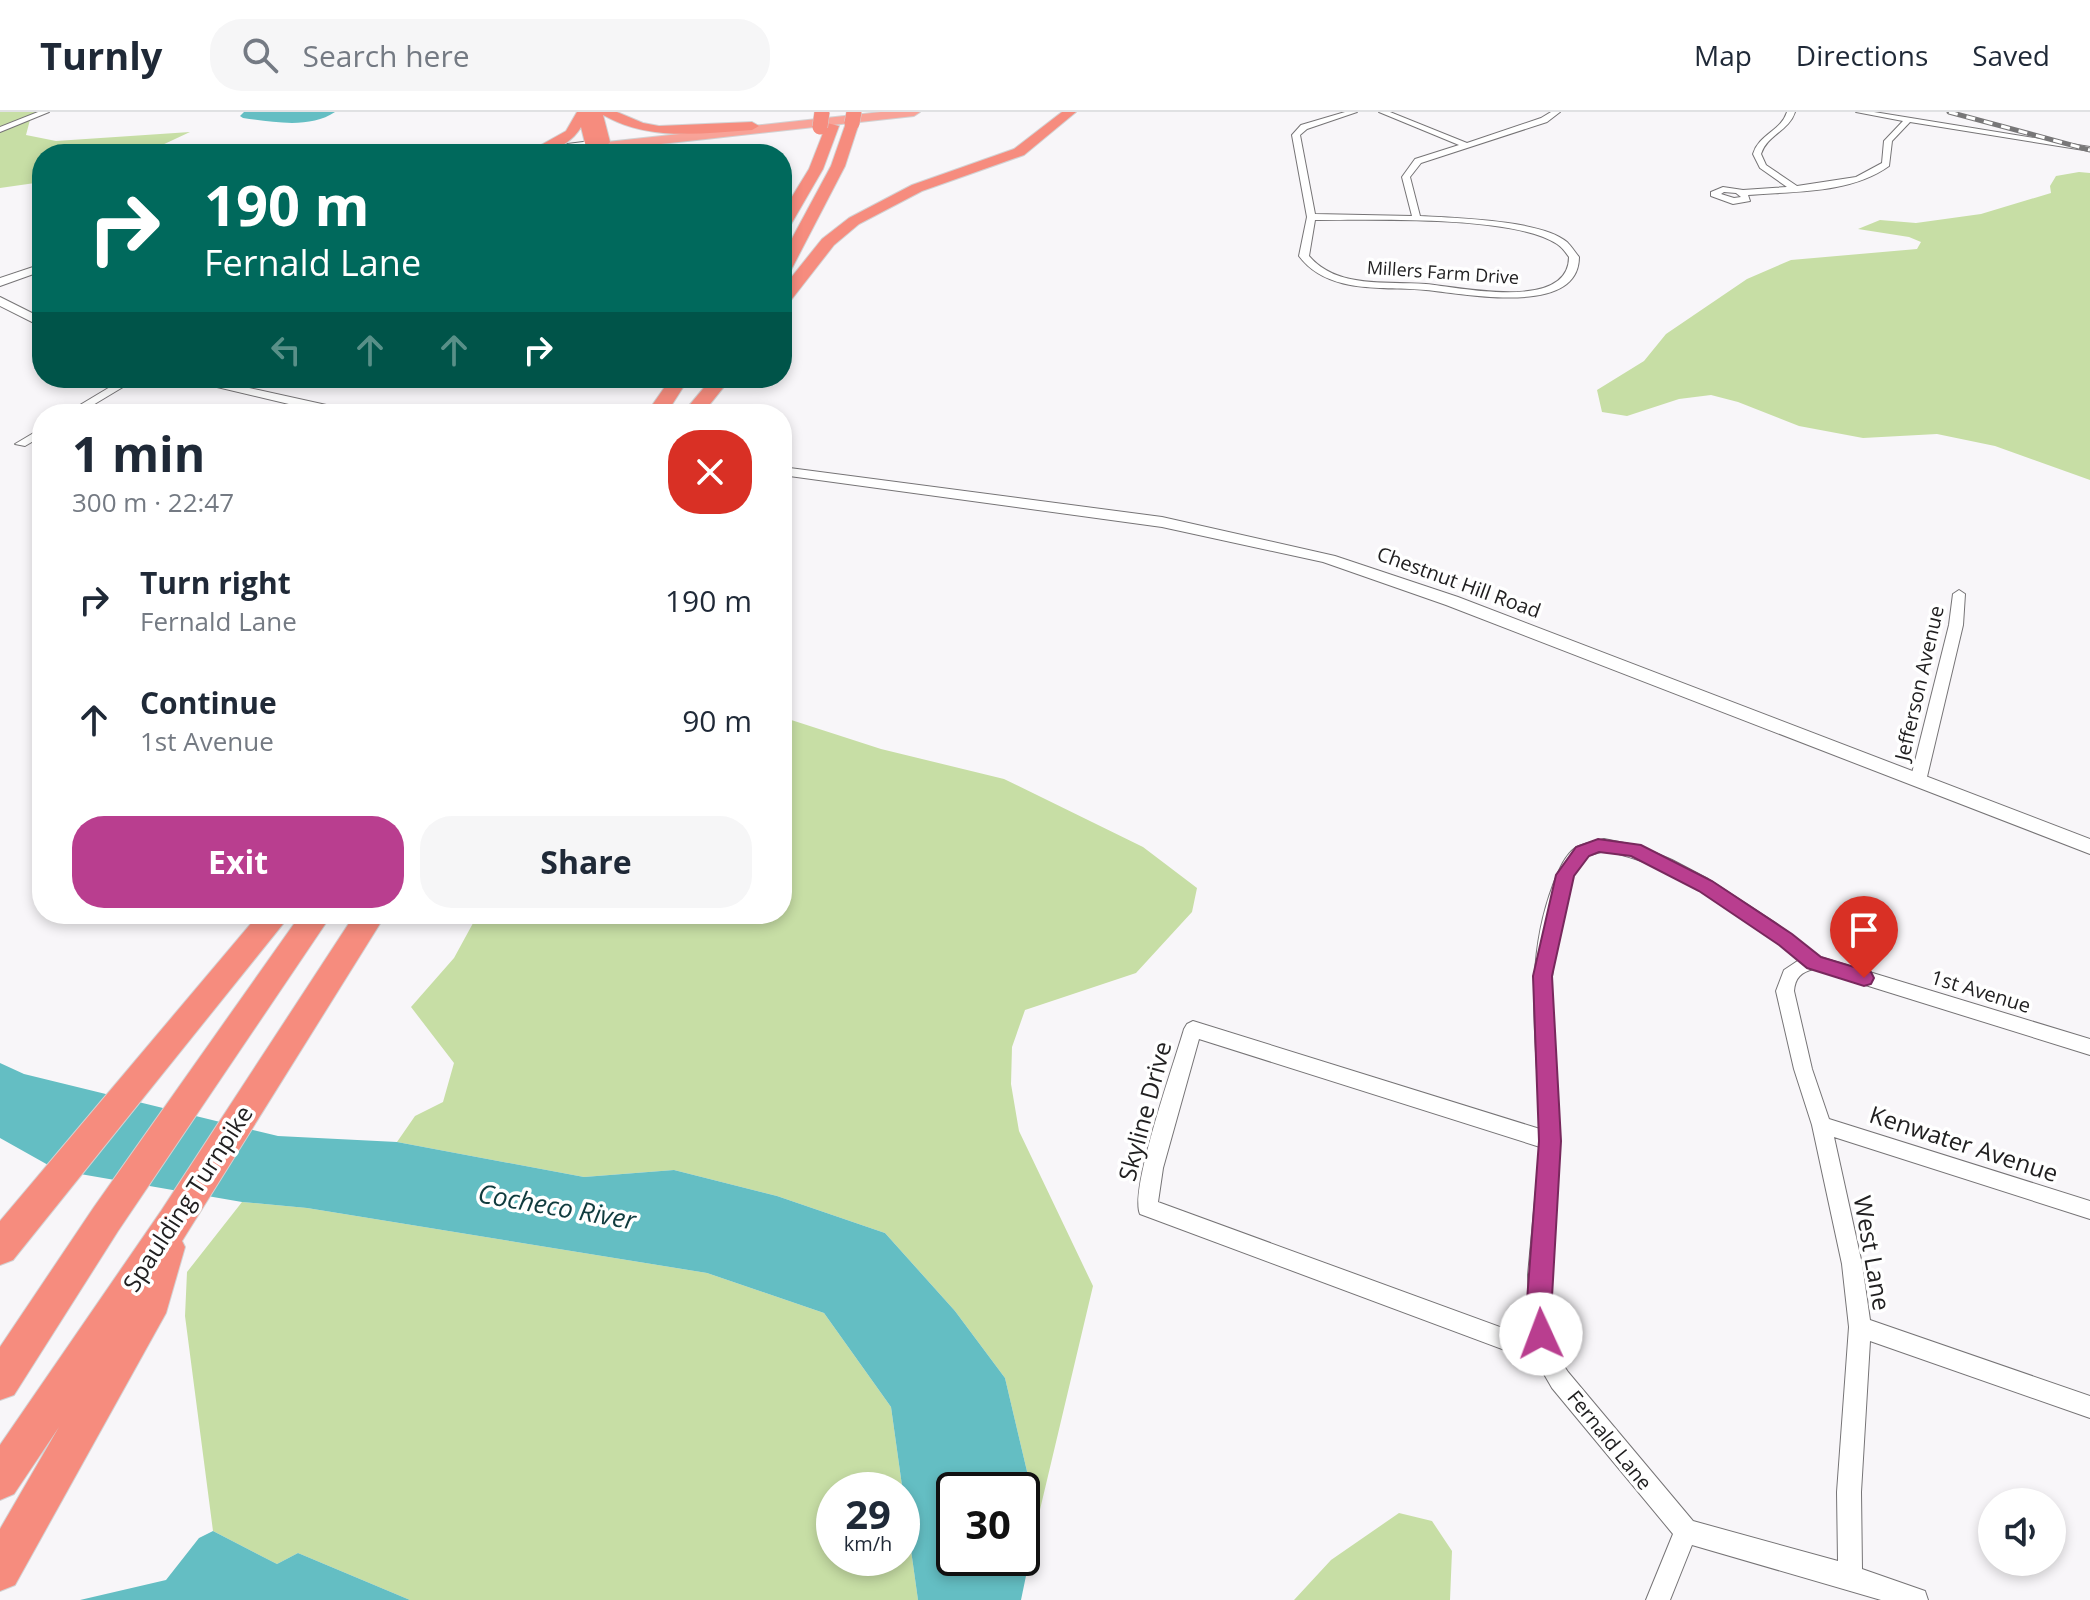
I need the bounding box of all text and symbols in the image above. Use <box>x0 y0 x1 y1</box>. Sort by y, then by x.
search box <box>210 19 770 91</box>
text: Turnly <box>40 29 162 81</box>
icon: search <box>238 33 282 77</box>
text: Search here <box>302 35 470 76</box>
text: Map <box>1694 36 1752 74</box>
text: Directions <box>1796 36 1928 74</box>
text: Saved <box>1972 36 2050 74</box>
text: 190 m <box>204 166 370 242</box>
icon: right <box>72 176 176 280</box>
text: Fernald Lane <box>204 238 421 287</box>
street label: Millers Farm Drive <box>1366 255 1520 289</box>
icon: left <box>264 328 308 372</box>
icon: ahead <box>348 328 392 372</box>
icon: ahead <box>432 328 476 372</box>
icon: right <box>516 328 560 372</box>
text: 1 min <box>72 421 205 486</box>
button: close <box>668 430 752 514</box>
text: 300 m · 22:47 <box>72 484 234 520</box>
street label: Chestnut Hill Road <box>1373 540 1545 624</box>
text: Turn right <box>140 562 291 603</box>
icon: right <box>72 578 116 622</box>
text: 190 m <box>665 580 752 621</box>
text: Fernald Lane <box>140 603 297 639</box>
street label: Jefferson Avenue <box>1888 603 1950 765</box>
text: Continue <box>140 682 277 723</box>
icon: ahead <box>72 698 116 742</box>
text: 90 m <box>682 700 752 741</box>
text: 1st Avenue <box>140 723 274 759</box>
button: Exit <box>72 816 404 908</box>
button: Share <box>420 816 752 908</box>
pin <box>1830 896 1898 978</box>
icon: arrive <box>1842 908 1886 952</box>
street label: 1st Avenue <box>1928 963 2034 1019</box>
street label: Skyline Drive <box>1110 1038 1178 1184</box>
street label: Kenwater Avenue <box>1865 1097 2063 1189</box>
street label: Spaulding Turnpike <box>114 1098 260 1298</box>
water label: Cocheco River <box>475 1174 640 1238</box>
street label: West Lane <box>1847 1193 1899 1313</box>
position arrow <box>1499 1292 1583 1376</box>
street label: Fernald Lane <box>1562 1385 1658 1495</box>
speed limit sign: 30 <box>936 1472 1040 1576</box>
text: 29 <box>845 1486 891 1541</box>
map controls <box>1978 1488 2066 1576</box>
button: sound <box>1978 1488 2066 1576</box>
text: km/h <box>844 1530 892 1557</box>

